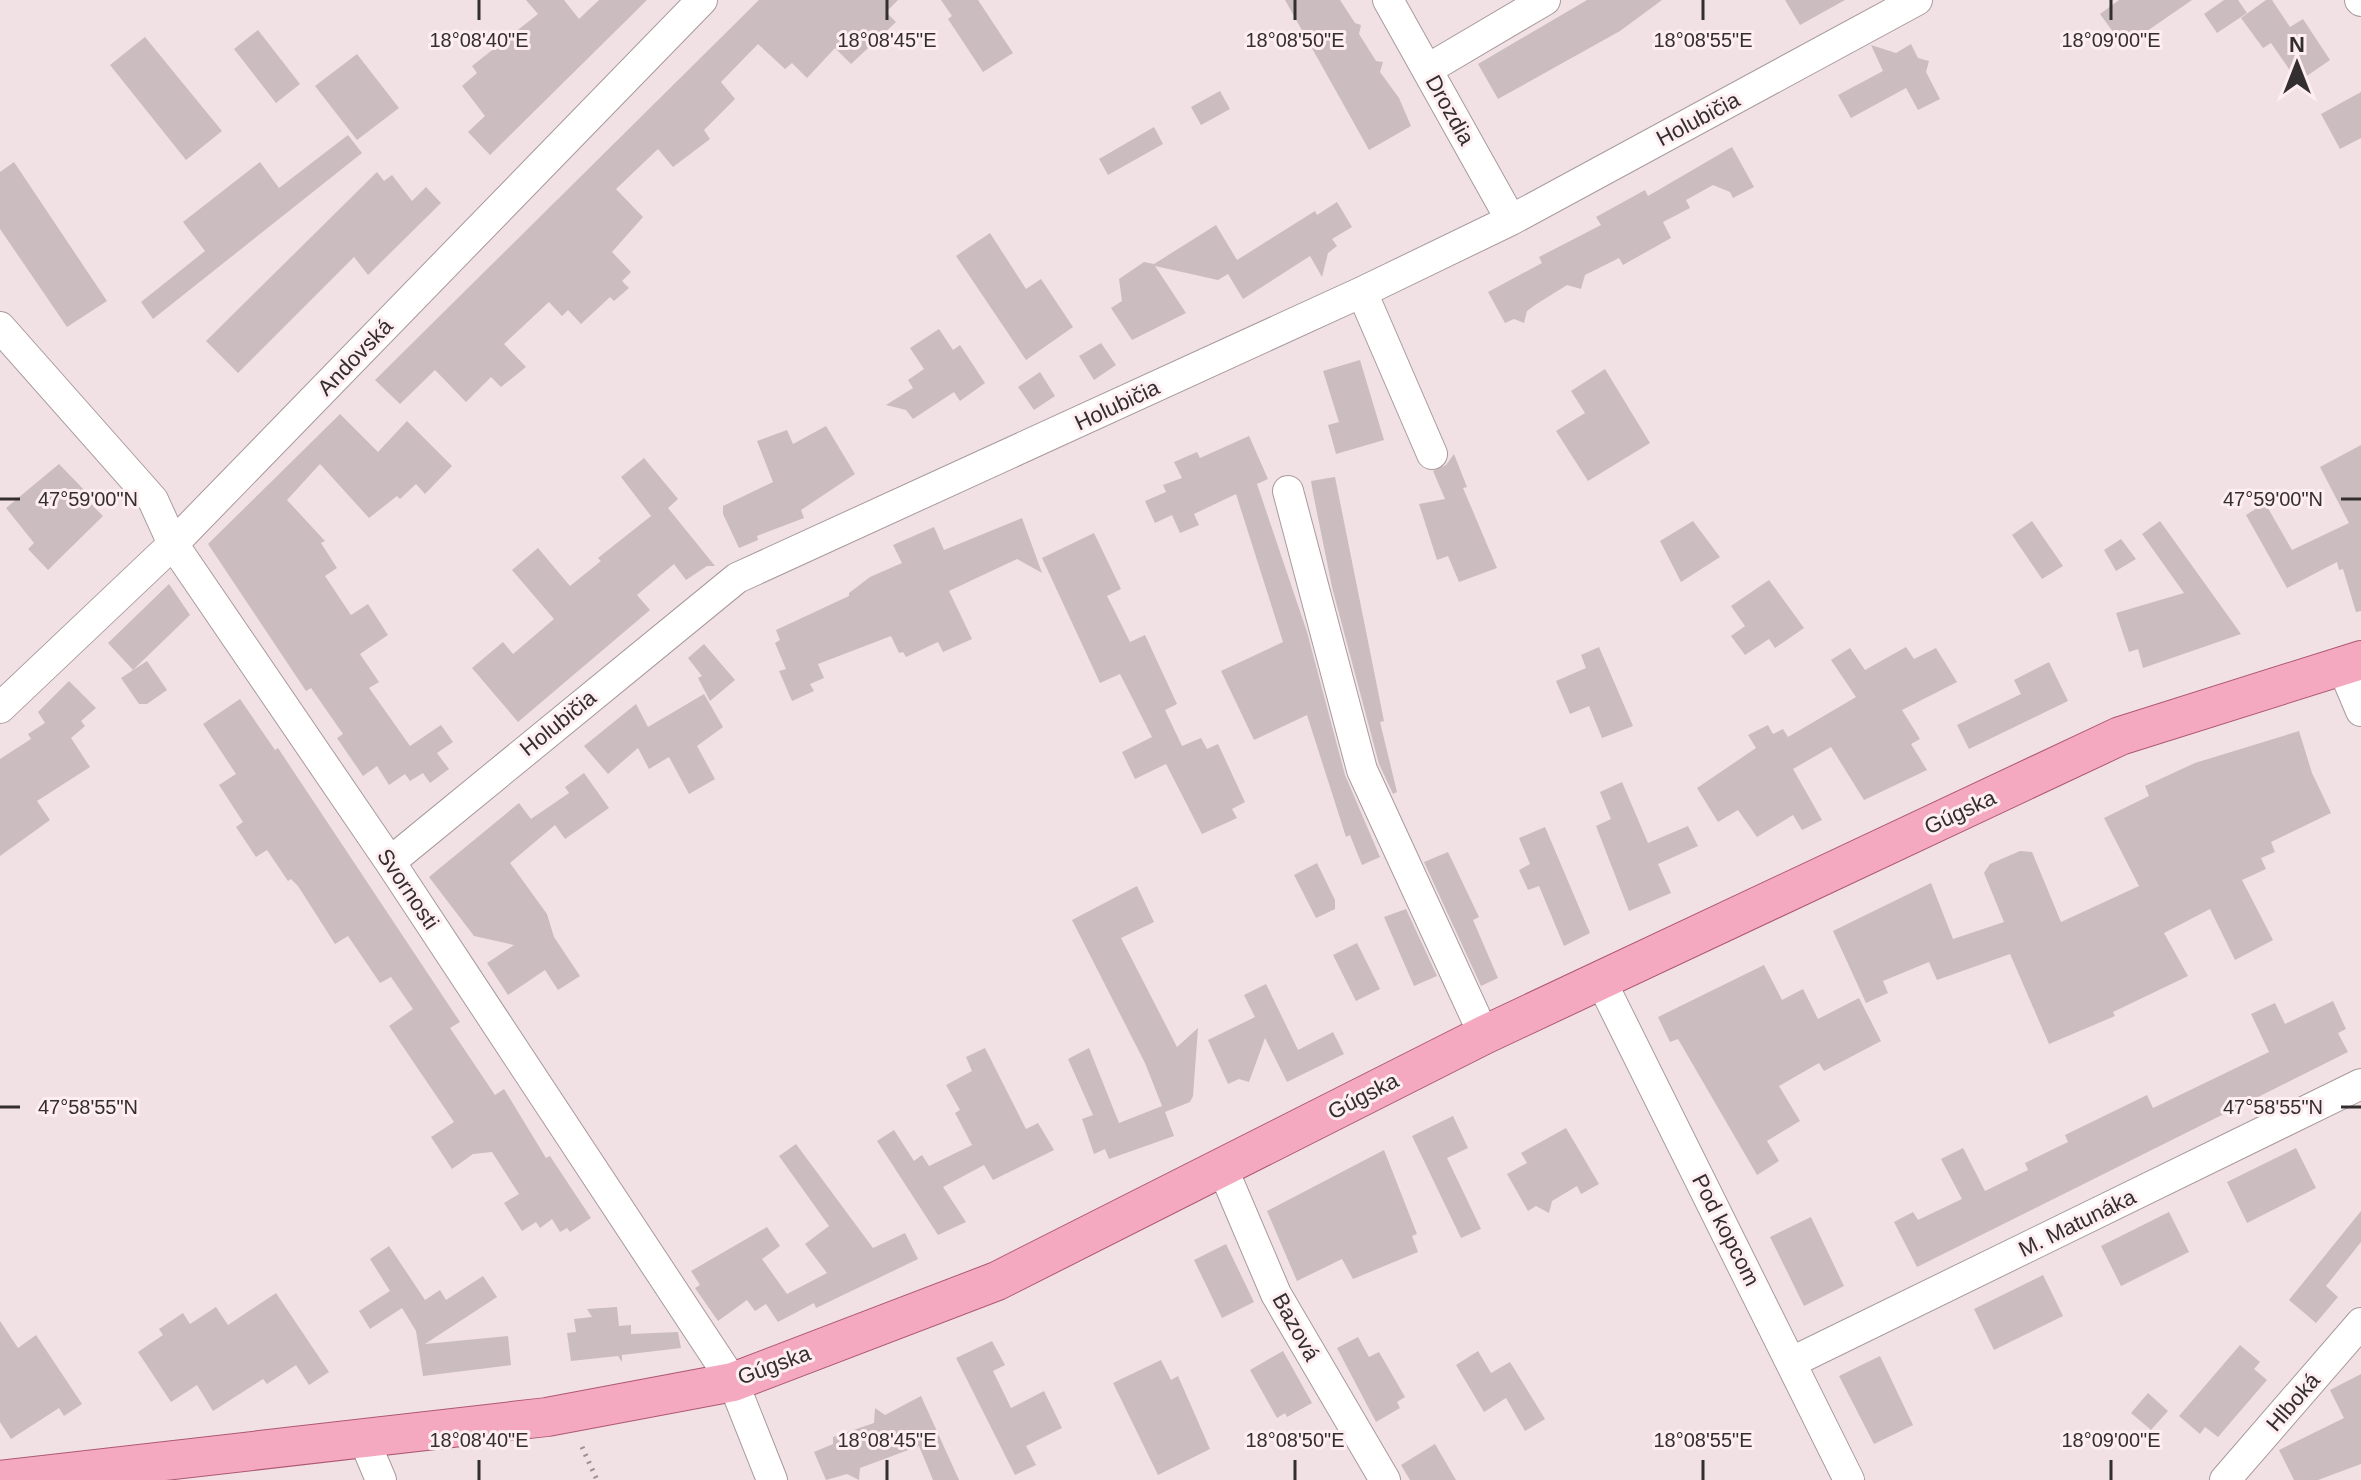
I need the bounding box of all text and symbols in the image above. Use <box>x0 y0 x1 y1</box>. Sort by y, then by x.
north arrow <box>2257 24 2337 104</box>
text: 18°08'40"E <box>430 29 529 51</box>
text: 18°08'45"E <box>838 29 937 51</box>
text: 18°08'50"E <box>1246 29 1345 51</box>
text: 18°08'55"E <box>1654 29 1753 51</box>
text: 18°09'00"E <box>2062 29 2161 51</box>
text: N <box>2289 32 2305 57</box>
street label: Drozdia <box>1421 71 1480 150</box>
street label: Holubičia <box>1652 86 1744 151</box>
street label: Andovská <box>312 313 398 400</box>
street label: Holubičia <box>1071 374 1164 435</box>
text: 47°59'00"N <box>38 488 138 510</box>
text: 47°59'00"N <box>2223 488 2323 510</box>
street label: Holubičia <box>515 684 602 761</box>
street label: Gúgska <box>1920 784 2000 839</box>
street label: Svornosti <box>372 844 444 934</box>
street label: Gúgska <box>1324 1067 1403 1124</box>
text: 47°58'55"N <box>38 1096 138 1118</box>
text: 47°58'55"N <box>2223 1096 2323 1118</box>
street label: Pod kopcom <box>1687 1170 1765 1290</box>
street label: M. Matunáka <box>2014 1184 2140 1262</box>
street label: Bazová <box>1267 1289 1325 1366</box>
street label: Gúgska <box>734 1340 815 1390</box>
street label: Hlboká <box>2261 1367 2325 1436</box>
text: 18°08'40"E <box>430 1429 529 1451</box>
text: 18°08'45"E <box>838 1429 937 1451</box>
text: 18°08'50"E <box>1246 1429 1345 1451</box>
text: 18°08'55"E <box>1654 1429 1753 1451</box>
text: 18°09'00"E <box>2062 1429 2161 1451</box>

